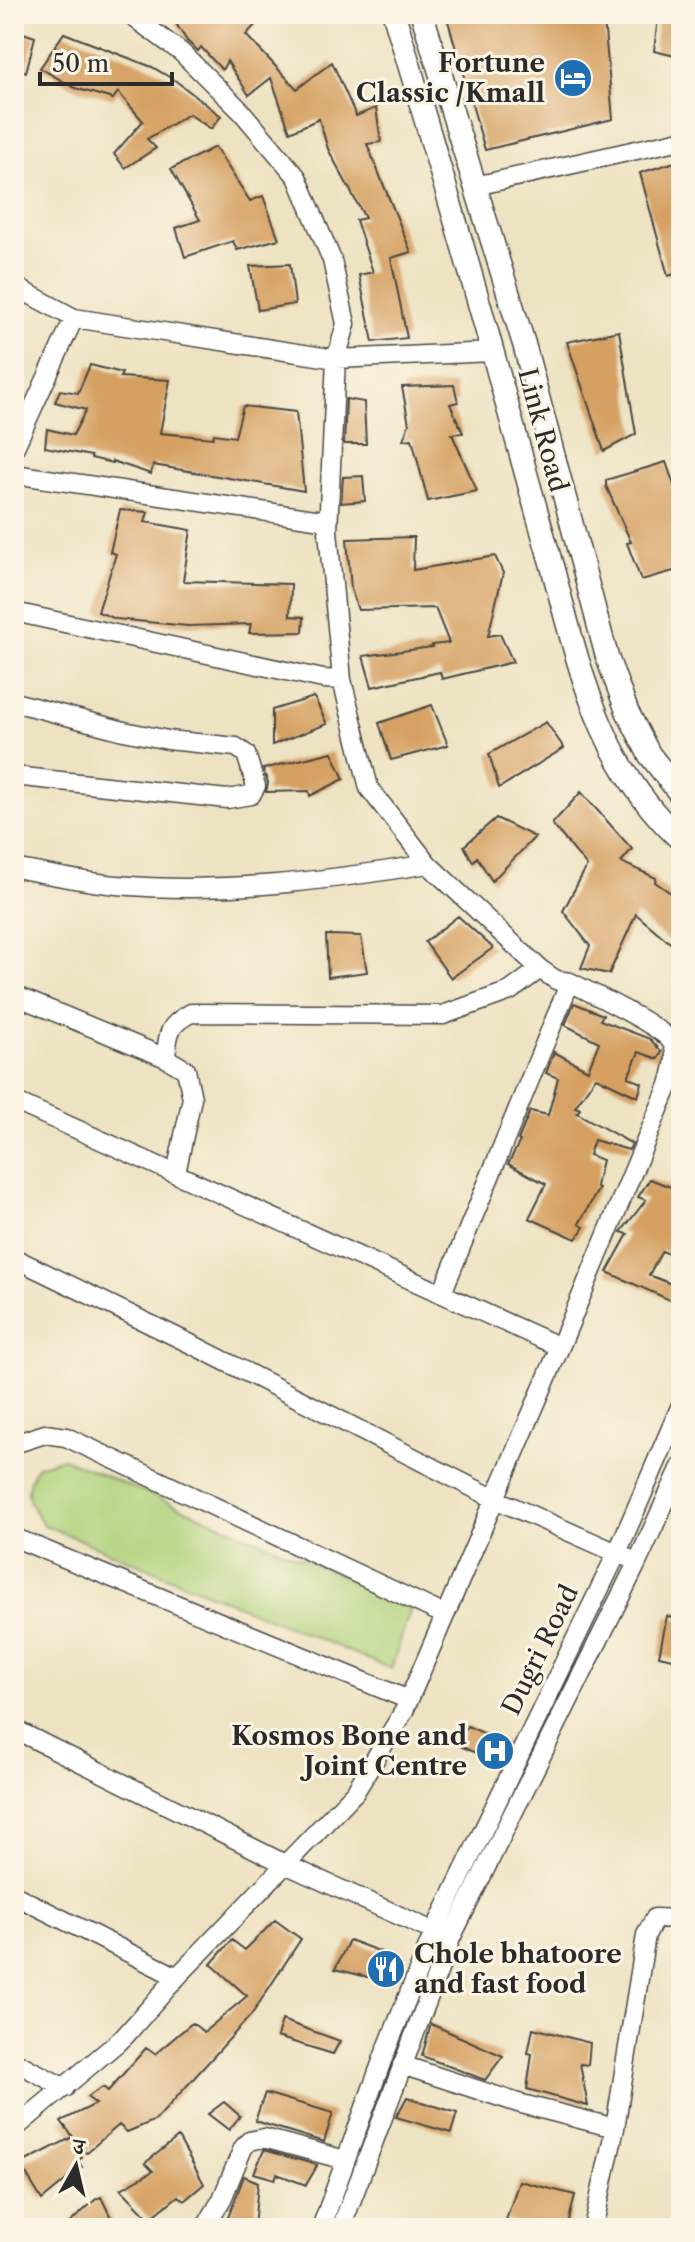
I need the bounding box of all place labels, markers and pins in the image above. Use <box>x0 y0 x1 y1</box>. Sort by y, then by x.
place label: Fortune Classic /Kmall <box>356 47 545 109</box>
hotel icon: Fortune Classic /Kmall <box>552 57 594 99</box>
place label: Kosmos Bone and Joint Centre <box>231 1720 467 1782</box>
hospital icon: Kosmos Bone and Joint Centre <box>474 1730 516 1772</box>
place label: Chole bhatoore and fast food <box>414 1938 622 2000</box>
restaurant icon: Chole bhatoore and fast food <box>365 1948 407 1990</box>

